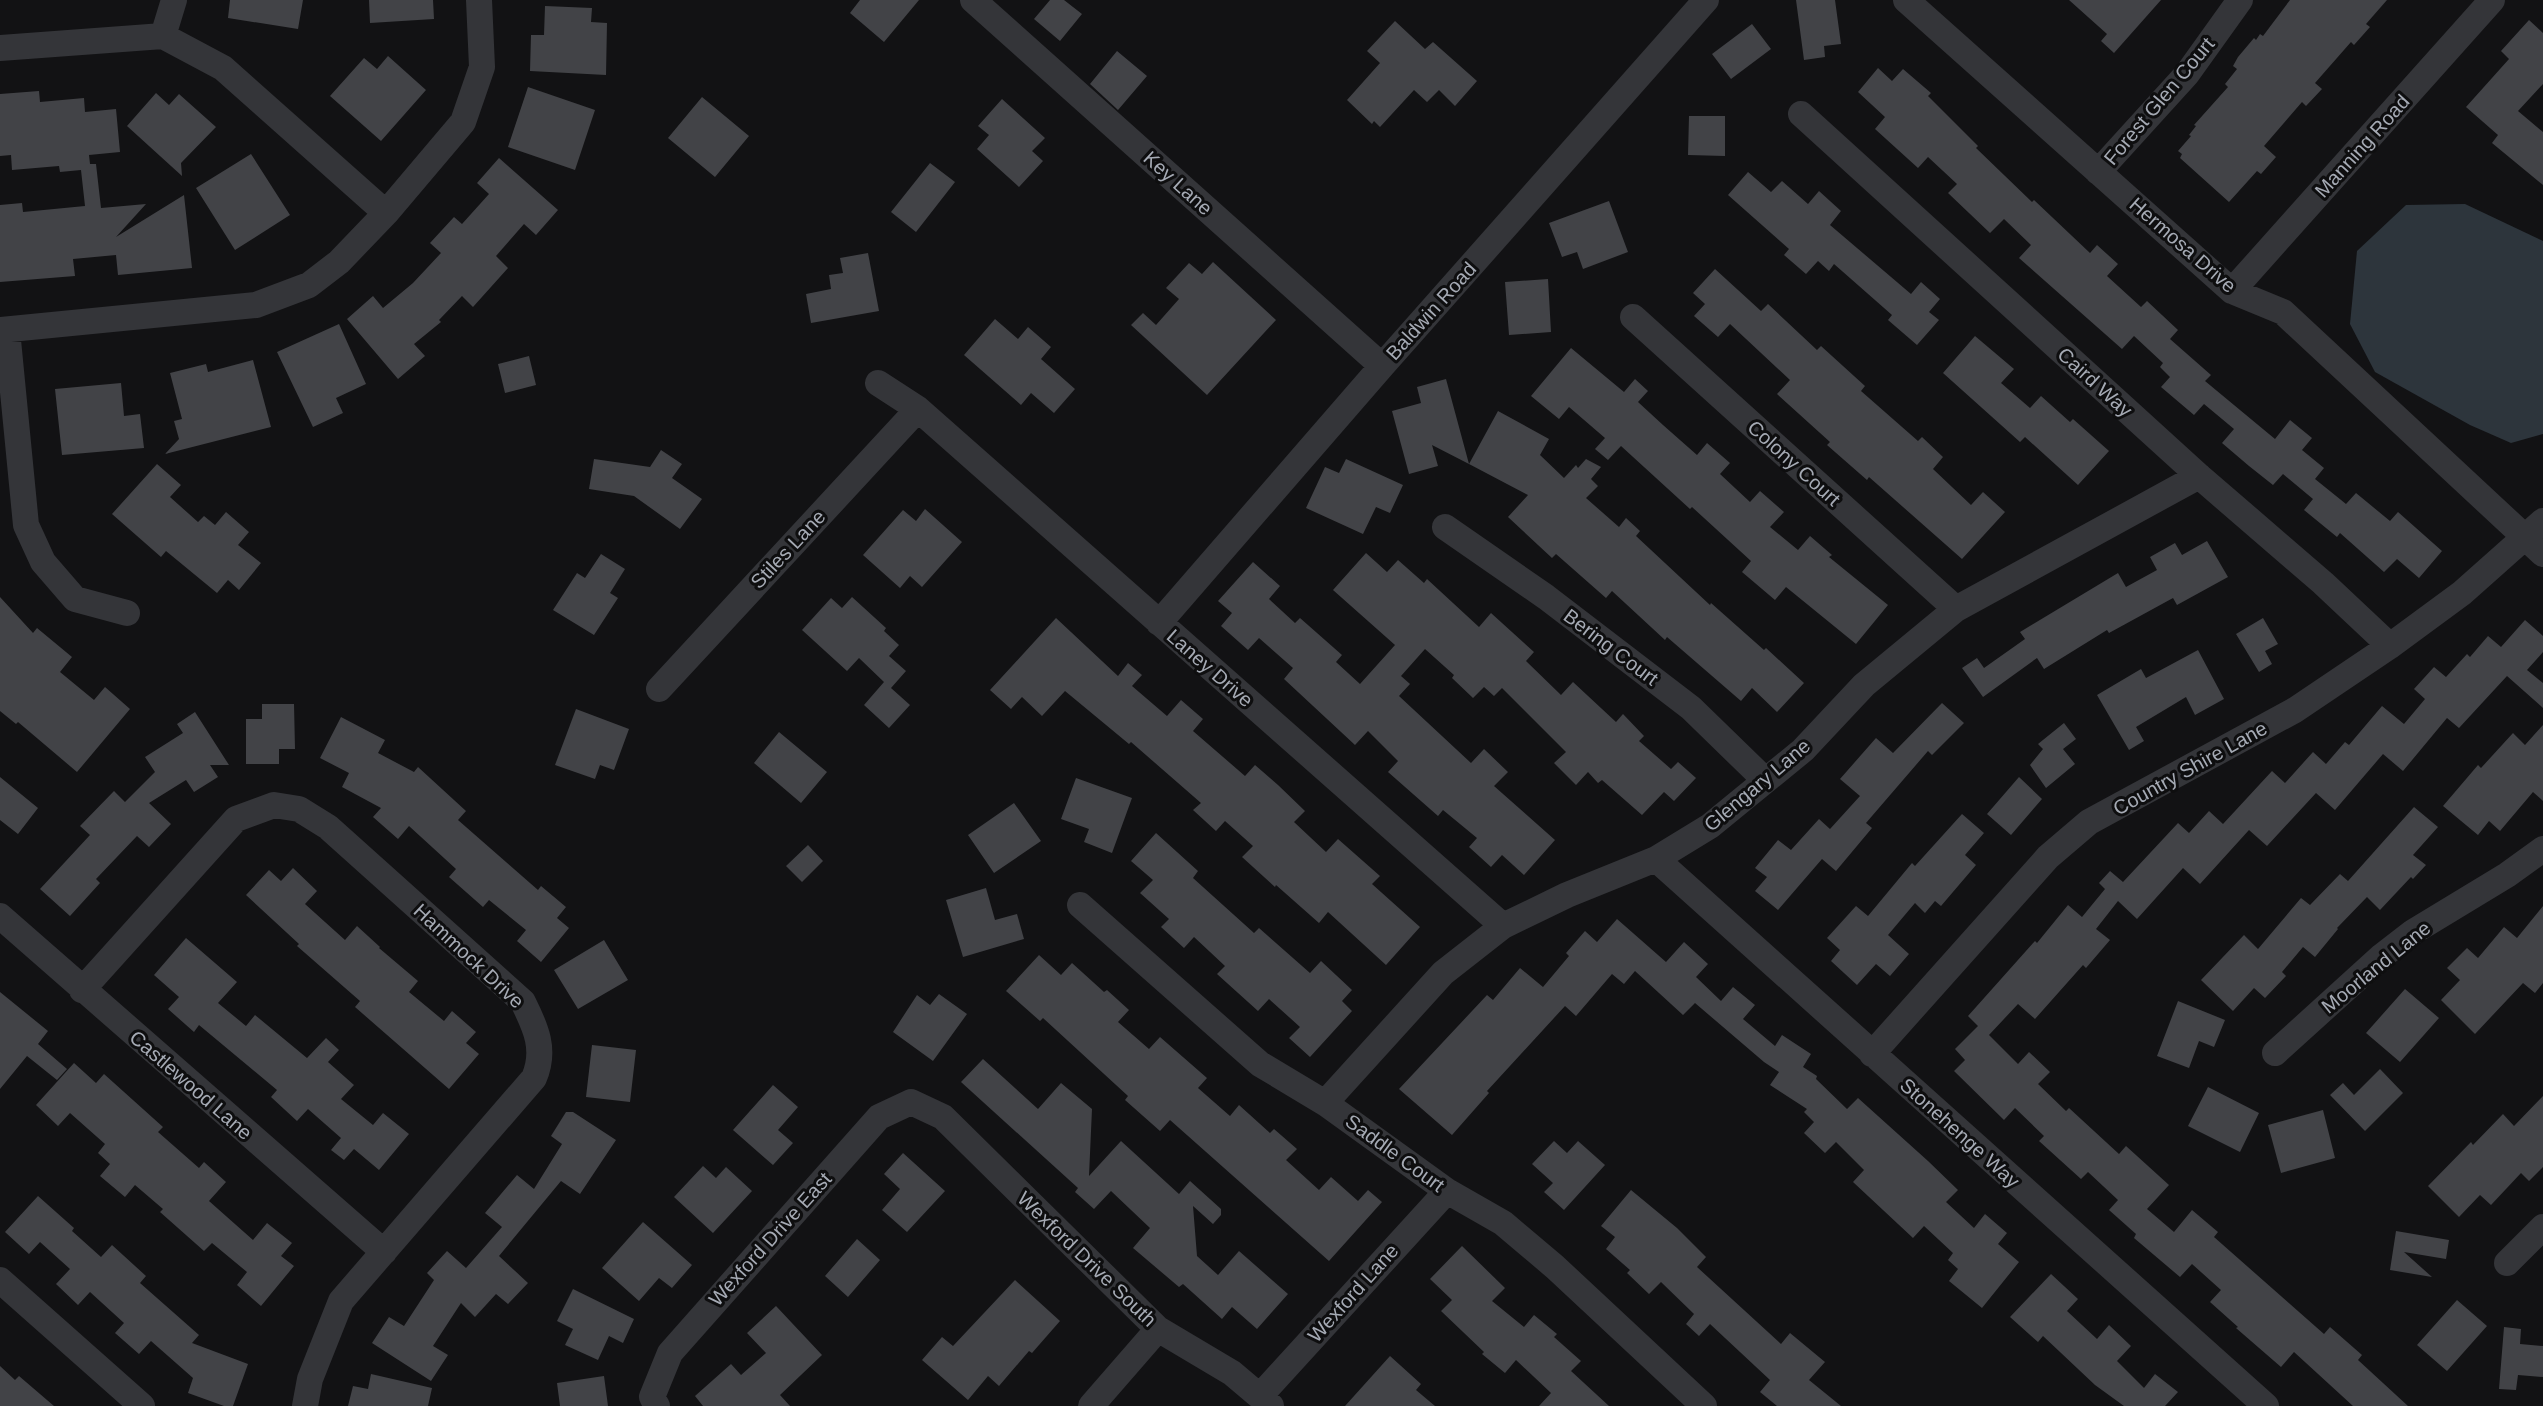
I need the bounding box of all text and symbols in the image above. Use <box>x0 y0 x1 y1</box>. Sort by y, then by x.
street label: Forest Glen Court <box>2099 33 2219 169</box>
street label: Manning Road <box>2310 90 2414 202</box>
street label: Key Lane <box>1139 147 1217 219</box>
street label: Hermosa Drive <box>2125 193 2241 297</box>
street label: Baldwin Road <box>1382 258 1480 364</box>
street label: Caird Way <box>2053 343 2137 421</box>
street label: Colony Court <box>1743 416 1845 511</box>
street label: Stiles Lane <box>746 505 830 593</box>
street label: Bering Court <box>1560 604 1663 690</box>
street label: Laney Drive <box>1163 625 1257 711</box>
street label: Country Shire Lane <box>2109 717 2271 819</box>
street label: Glengary Lane <box>1700 734 1814 836</box>
street label: Hammock Drive <box>409 899 529 1013</box>
street label: Moorland Lane <box>2317 916 2435 1018</box>
street label: Castlewood Lane <box>125 1026 257 1144</box>
street label: Stonehenge Way <box>1896 1074 2024 1192</box>
street label: Saddle Court <box>1341 1110 1449 1196</box>
street label: Wexford Drive East <box>704 1167 836 1310</box>
street label: Wexford Drive South <box>1013 1187 1161 1331</box>
street label: Wexford Lane <box>1303 1240 1403 1346</box>

